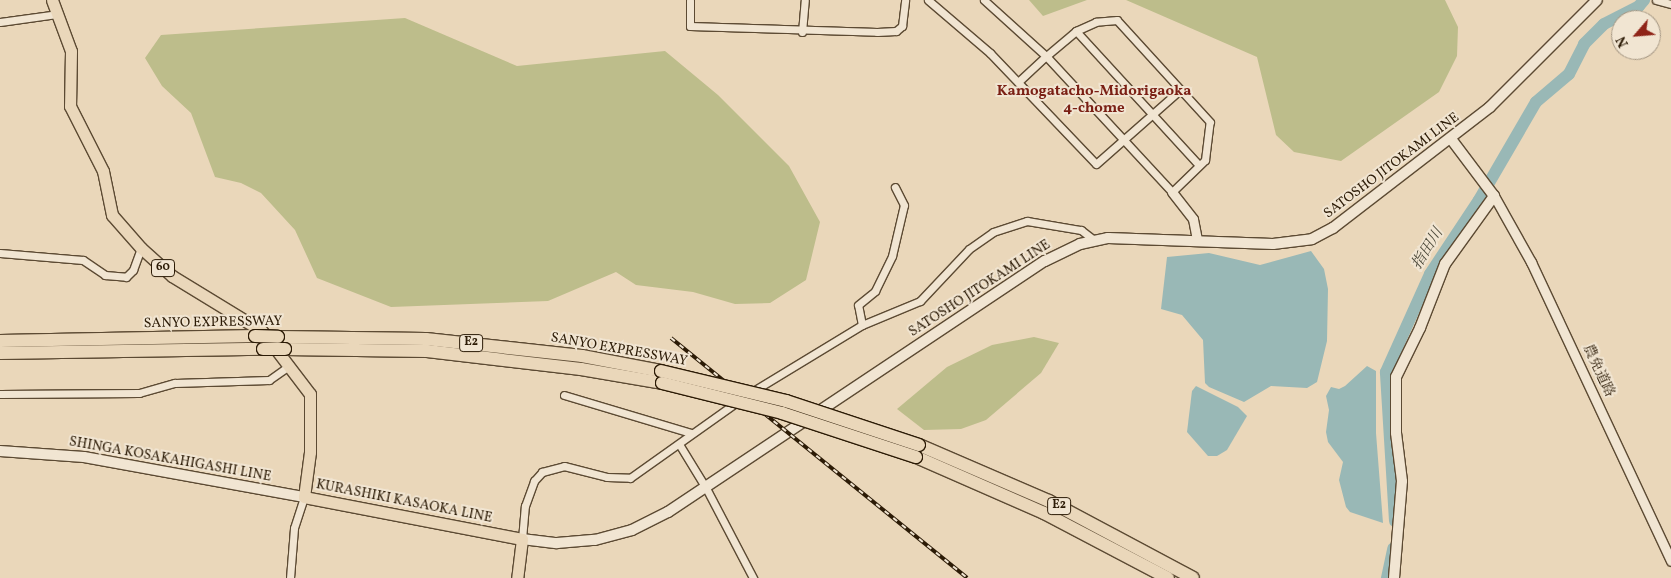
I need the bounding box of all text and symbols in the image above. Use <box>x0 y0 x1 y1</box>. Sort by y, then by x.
north arrow <box>1611 10 1661 60</box>
text: N <box>1612 33 1634 50</box>
district label: Kamogatacho-Midorigaoka 4-chome <box>997 82 1191 117</box>
street label: SATOSHO JITOKAMI LINE <box>1321 110 1463 222</box>
water label: 指田川 <box>1408 225 1448 273</box>
street label: SATOSHO JITOKAMI LINE <box>906 237 1054 341</box>
road number: 60 <box>150 258 176 278</box>
street label: SANYO EXPRESSWAY <box>144 313 282 333</box>
street label: SANYO EXPRESSWAY <box>549 330 689 370</box>
road number: E2 <box>458 333 484 352</box>
street label: 農免道路 <box>1579 342 1617 400</box>
street label: SHINGA KOSAKAHIGASHI LINE <box>68 434 272 486</box>
street label: KURASHIKI KASAOKA LINE <box>315 477 493 527</box>
road number: E2 <box>1046 496 1072 516</box>

